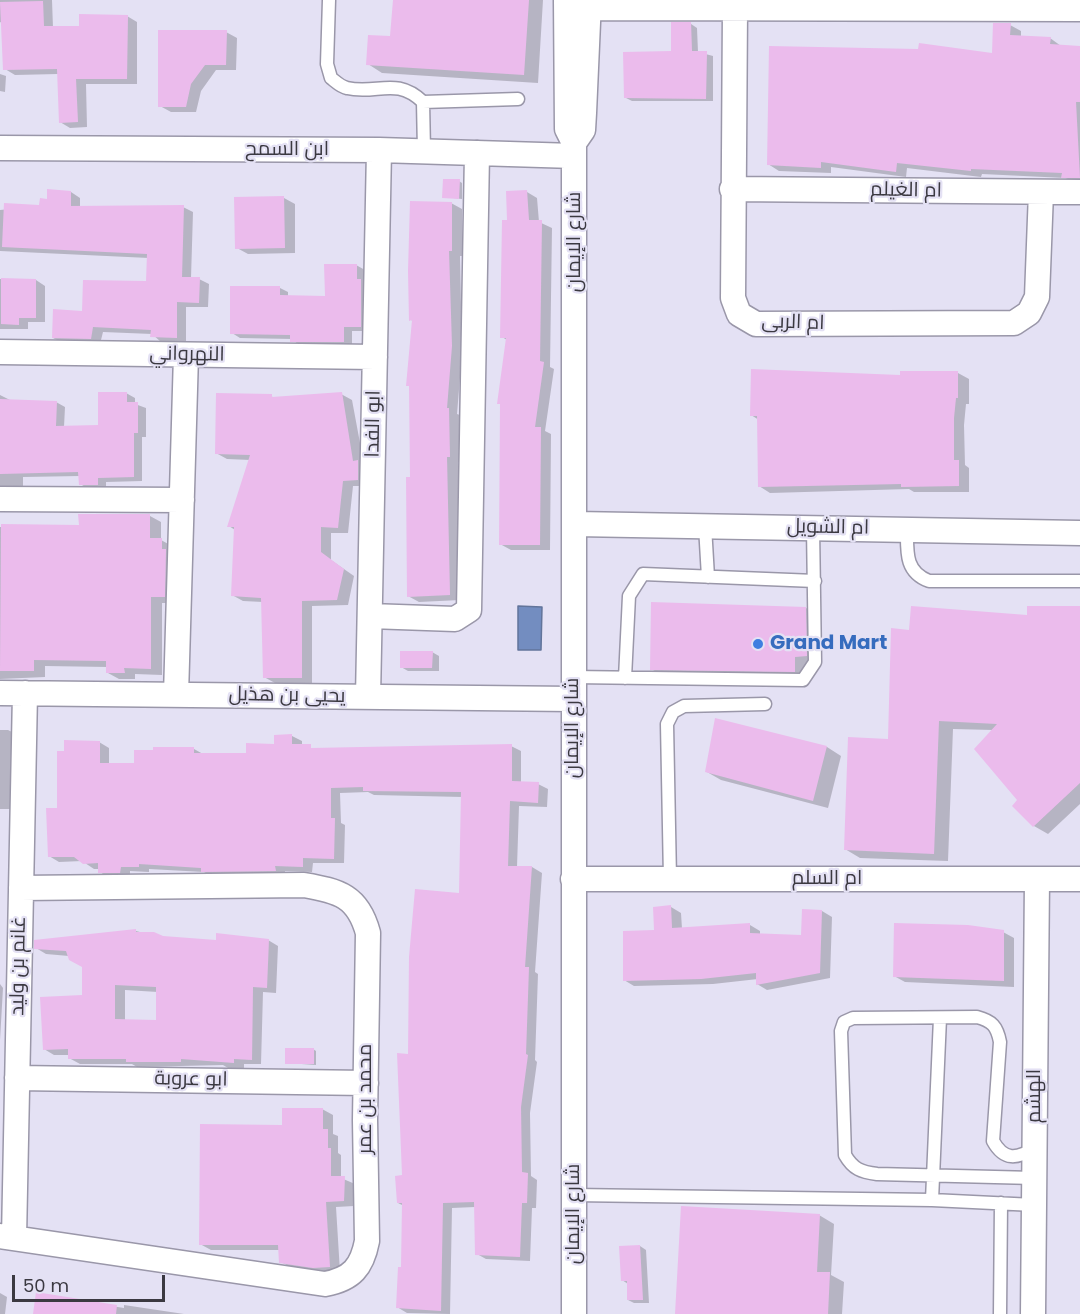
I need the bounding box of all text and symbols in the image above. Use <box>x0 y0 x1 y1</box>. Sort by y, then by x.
street label: ابن السمح <box>245 138 329 162</box>
street label: ام الغيلم <box>870 178 942 204</box>
street label: شارع الإيمان <box>563 192 587 292</box>
street label: ام الربى <box>761 310 825 336</box>
street label: النهرواني <box>149 342 225 368</box>
street label: ابو الفدا <box>361 390 387 458</box>
street label: ام الشويل <box>787 515 869 541</box>
place label: Grand Mart <box>770 632 887 656</box>
marker: Grand Mart <box>751 637 765 651</box>
street label: شارع الإيمان <box>561 678 585 778</box>
street label: يحيى بن هذيل <box>228 683 346 709</box>
street label: ام السلم <box>792 867 862 891</box>
street label: غانم بن وليد <box>6 916 32 1016</box>
street label: محمد بن عمر <box>354 1044 378 1154</box>
street label: ابو عروبة <box>154 1067 228 1093</box>
street label: الهشم <box>1023 1069 1047 1123</box>
street label: شارع الإيمان <box>562 1164 586 1264</box>
scale bar <box>15 1263 168 1301</box>
text: 50 m <box>23 1273 69 1298</box>

